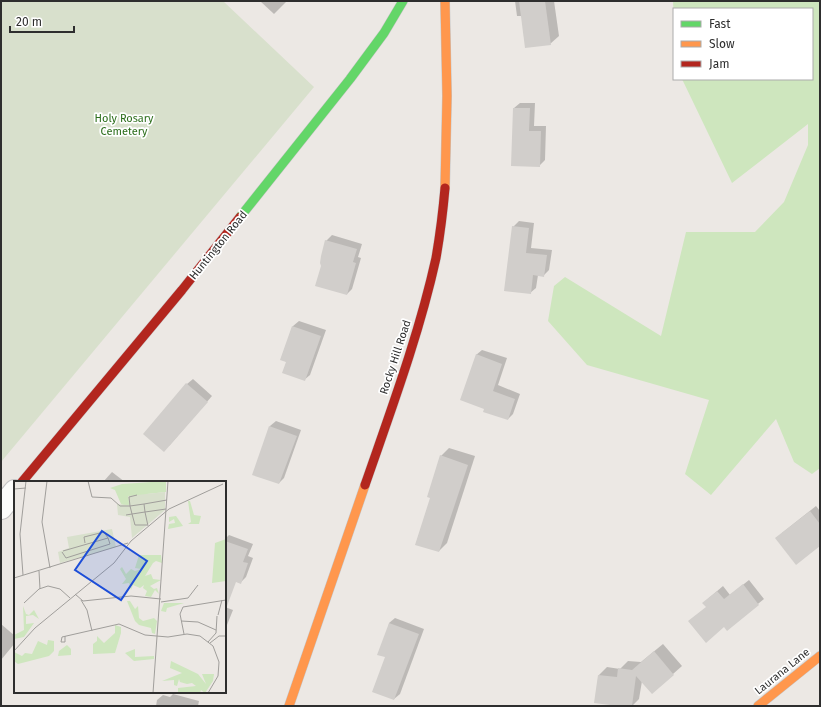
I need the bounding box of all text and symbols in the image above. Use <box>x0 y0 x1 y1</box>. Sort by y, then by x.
scale bar <box>10 8 74 34</box>
legend <box>673 8 813 80</box>
text: 20 m <box>16 15 42 29</box>
text: Fast <box>709 17 731 31</box>
text: Slow <box>709 37 735 51</box>
text: Jam <box>709 57 729 71</box>
park label: Holy Rosary Cemetery <box>95 112 154 138</box>
street label: Huntington Road <box>187 208 250 282</box>
street label: Rocky Hill Road <box>377 318 414 396</box>
inset map <box>14 481 226 693</box>
street label: Laurana Lane <box>752 645 812 697</box>

